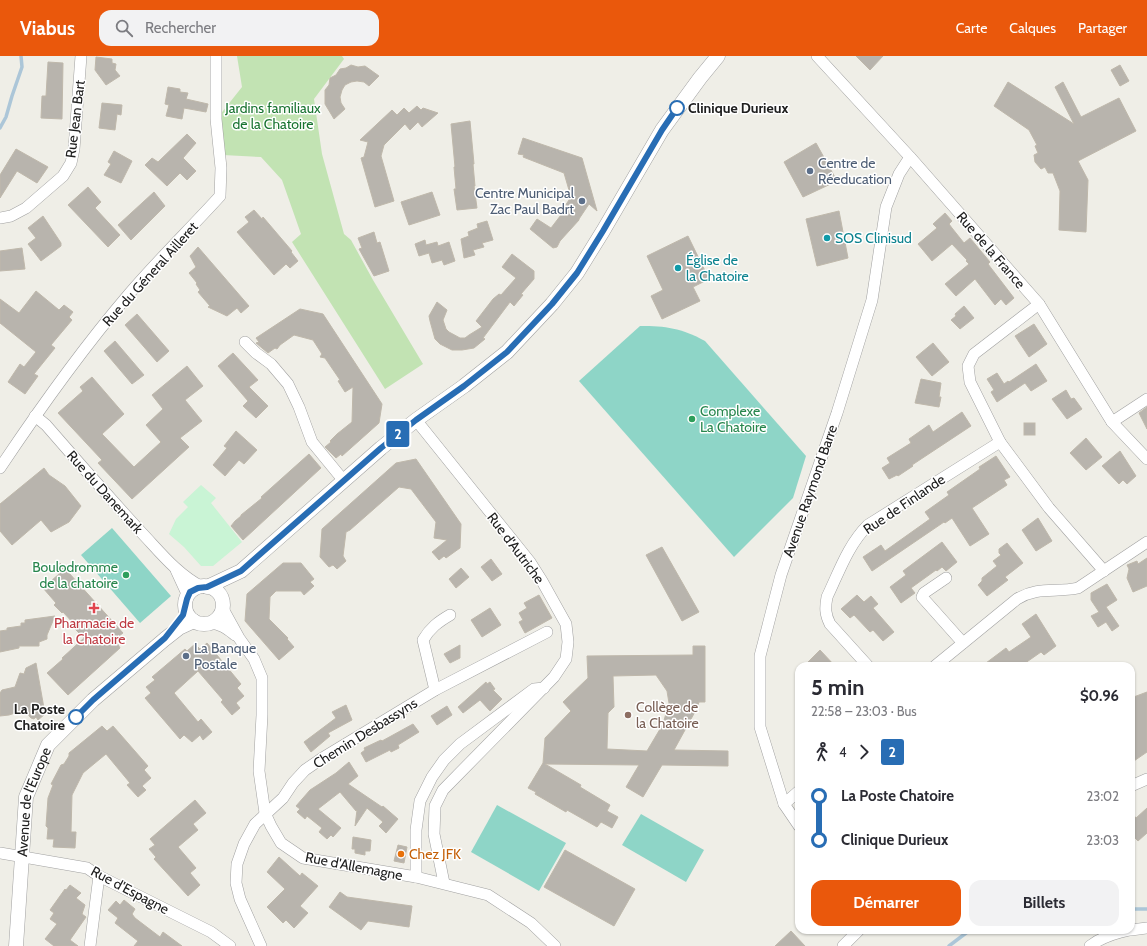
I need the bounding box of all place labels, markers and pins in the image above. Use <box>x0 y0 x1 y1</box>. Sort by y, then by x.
place label: Clinique Durieux <box>688 99 788 117</box>
marker: Clinique Durieux <box>669 100 685 116</box>
place label: Centre de Réeducation <box>818 154 892 188</box>
marker: Centre de Réeducation <box>805 166 815 176</box>
place label: Centre Municipal Zac Paul Badrt <box>475 184 575 218</box>
marker: Centre Municipal Zac Paul Badrt <box>577 196 587 206</box>
place label: SOS Clinisud <box>835 229 912 247</box>
marker: SOS Clinisud <box>822 233 832 243</box>
place label: Église de la Chatoire <box>686 251 749 285</box>
marker: Église de la Chatoire <box>673 263 683 273</box>
place label: Complexe La Chatoire <box>700 402 766 436</box>
marker: Complexe La Chatoire <box>687 414 697 424</box>
place label: Boulodromme de la chatoire <box>32 558 118 592</box>
marker: Boulodromme de la chatoire <box>121 570 131 580</box>
marker: Pharmacie de la Chatoire <box>89 603 99 613</box>
place label: Pharmacie de la Chatoire <box>54 614 134 648</box>
place label: La Banque Postale <box>194 639 256 673</box>
marker: La Banque Postale <box>181 651 191 661</box>
place label: Collège de la Chatoire <box>636 698 699 732</box>
place label: La Poste Chatoire <box>14 700 65 734</box>
marker: La Poste Chatoire <box>68 709 84 725</box>
marker: Collège de la Chatoire <box>623 710 633 720</box>
place label: Chez JFK <box>409 845 461 863</box>
marker: Chez JFK <box>396 849 406 859</box>

